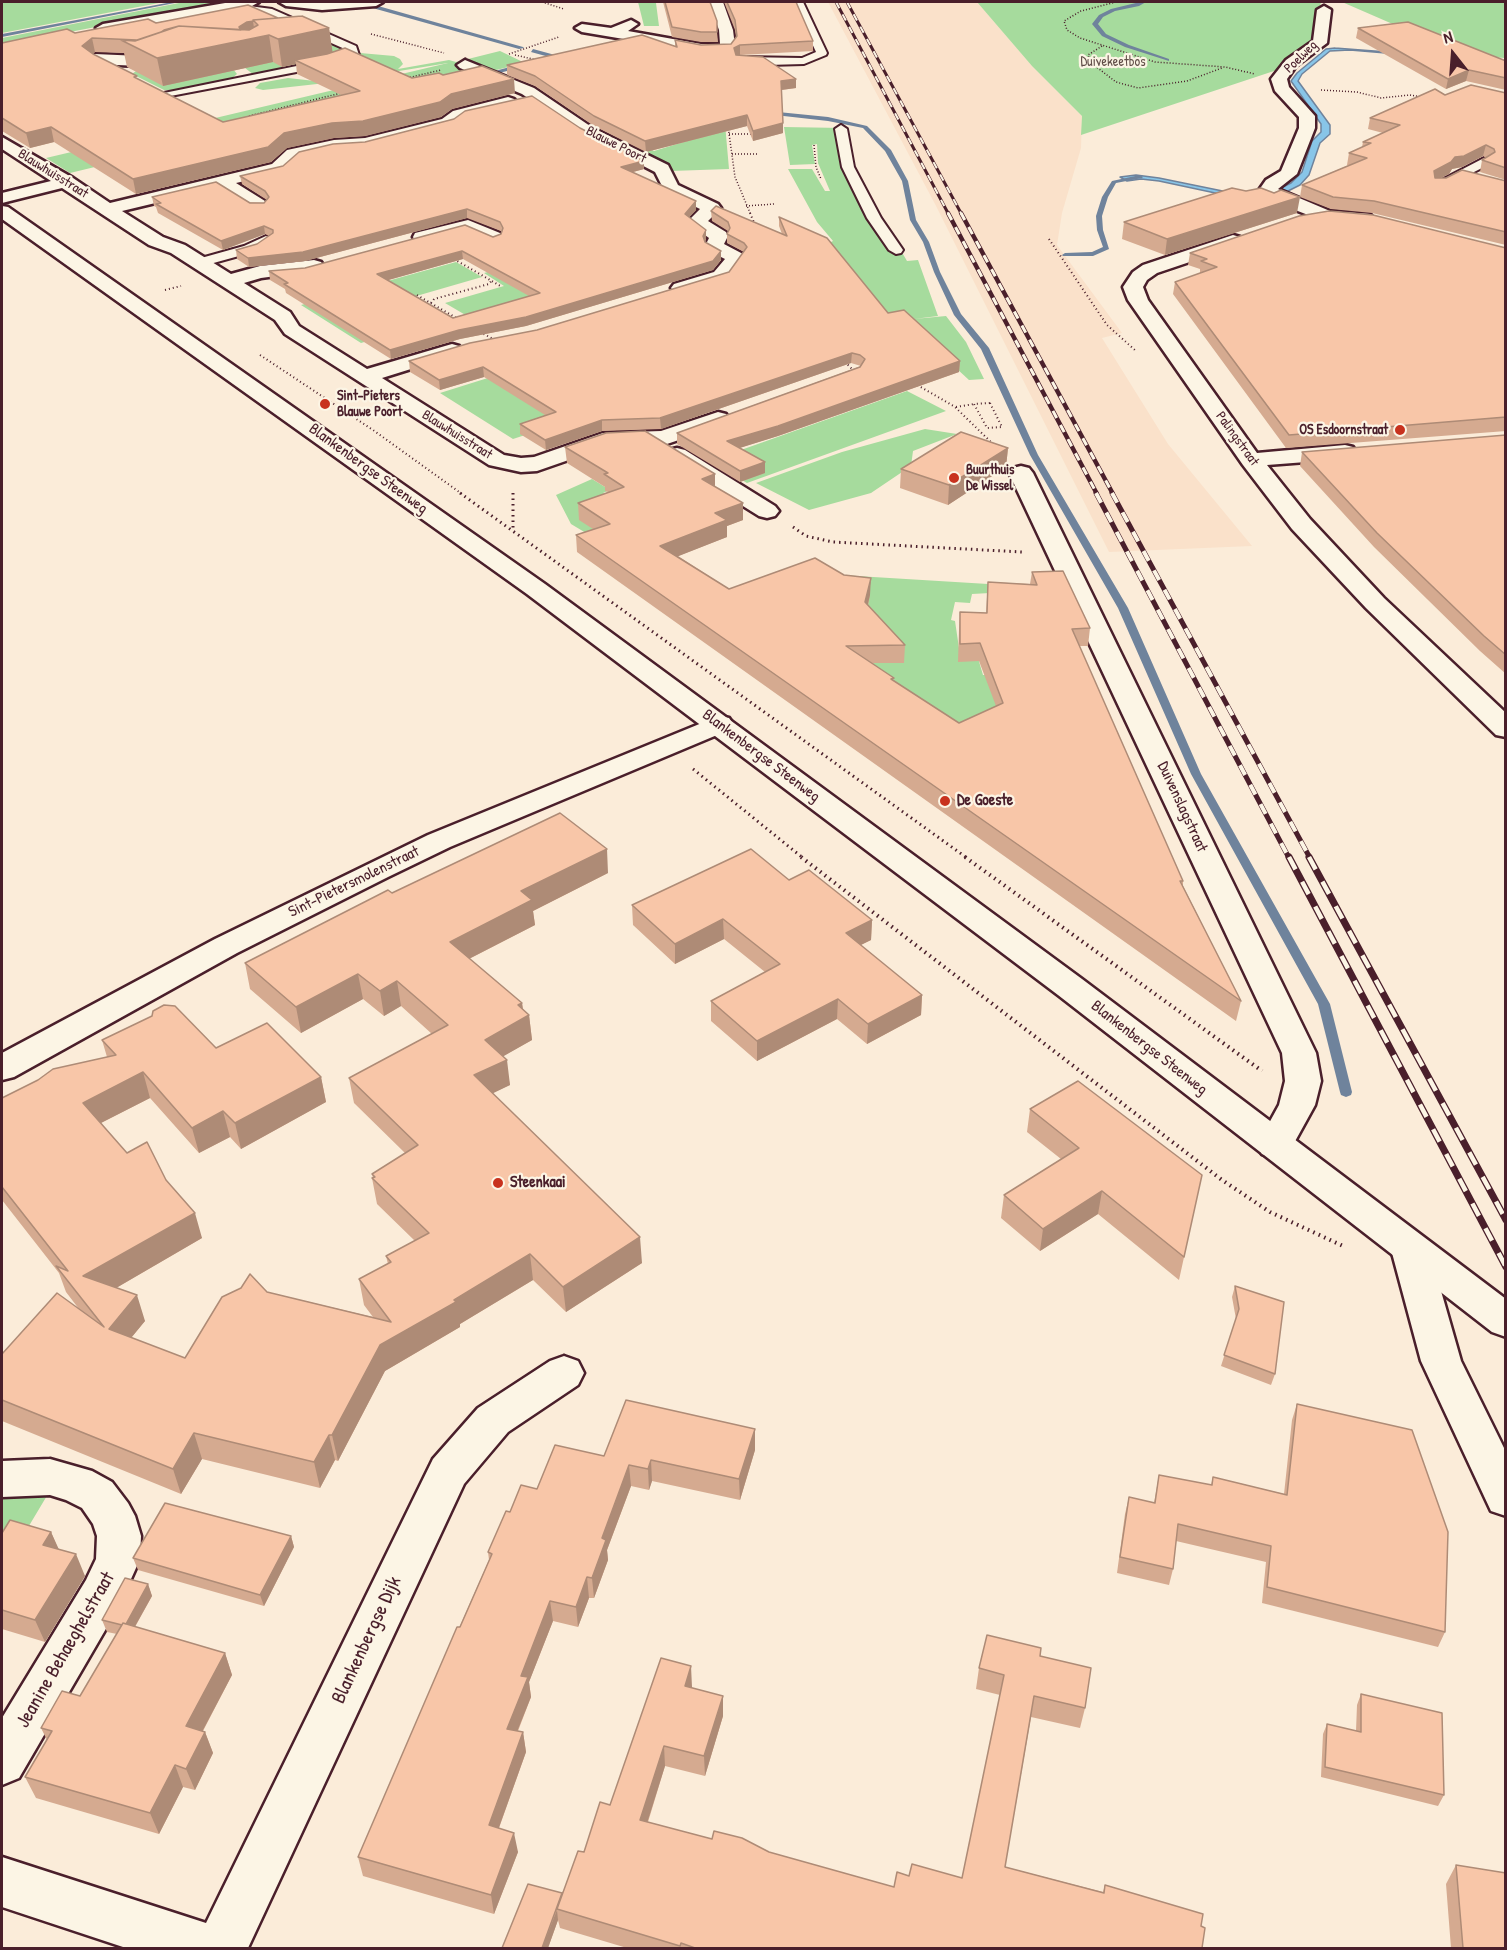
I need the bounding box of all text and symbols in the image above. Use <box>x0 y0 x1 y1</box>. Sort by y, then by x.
north arrow <box>1423 24 1483 84</box>
text: N <box>1440 25 1455 49</box>
street label: Poelweg <box>1281 37 1321 77</box>
park label: Duivekeetbos <box>1080 54 1146 70</box>
street label: Blauwe Poort <box>583 123 649 167</box>
street label: Blauwhuisstraat <box>15 146 91 202</box>
place label: Sint-Pieters Blauwe Poort <box>337 388 402 420</box>
marker: Sint-Pieters Blauwe Poort <box>318 397 332 411</box>
street label: Blauwhuisstraat <box>419 407 495 463</box>
street label: Palingstraat <box>1212 409 1262 469</box>
street label: Blankenbergse Steenweg <box>305 419 431 519</box>
place label: OS Esdoornstraat <box>1299 422 1388 438</box>
marker: OS Esdoornstraat <box>1393 423 1407 437</box>
place label: Buurthuis De Wissel <box>966 462 1015 494</box>
marker: Buurthuis De Wissel <box>947 471 961 485</box>
street label: Blankenbergse Steenweg <box>698 706 824 806</box>
street label: Duivenslagstraat <box>1153 759 1211 855</box>
place label: De Goeste <box>957 791 1013 811</box>
marker: De Goeste <box>938 794 952 808</box>
street label: Sint-Pietersmolenstraat <box>286 842 422 922</box>
street label: Blankenbergse Steenweg <box>1087 997 1211 1099</box>
place label: Steenkaai <box>510 1173 566 1193</box>
marker: Steenkaai <box>491 1176 505 1190</box>
street label: Jeanine Behaeghelstraat <box>12 1568 120 1732</box>
street label: Blankenbergse Dijk <box>327 1573 407 1707</box>

